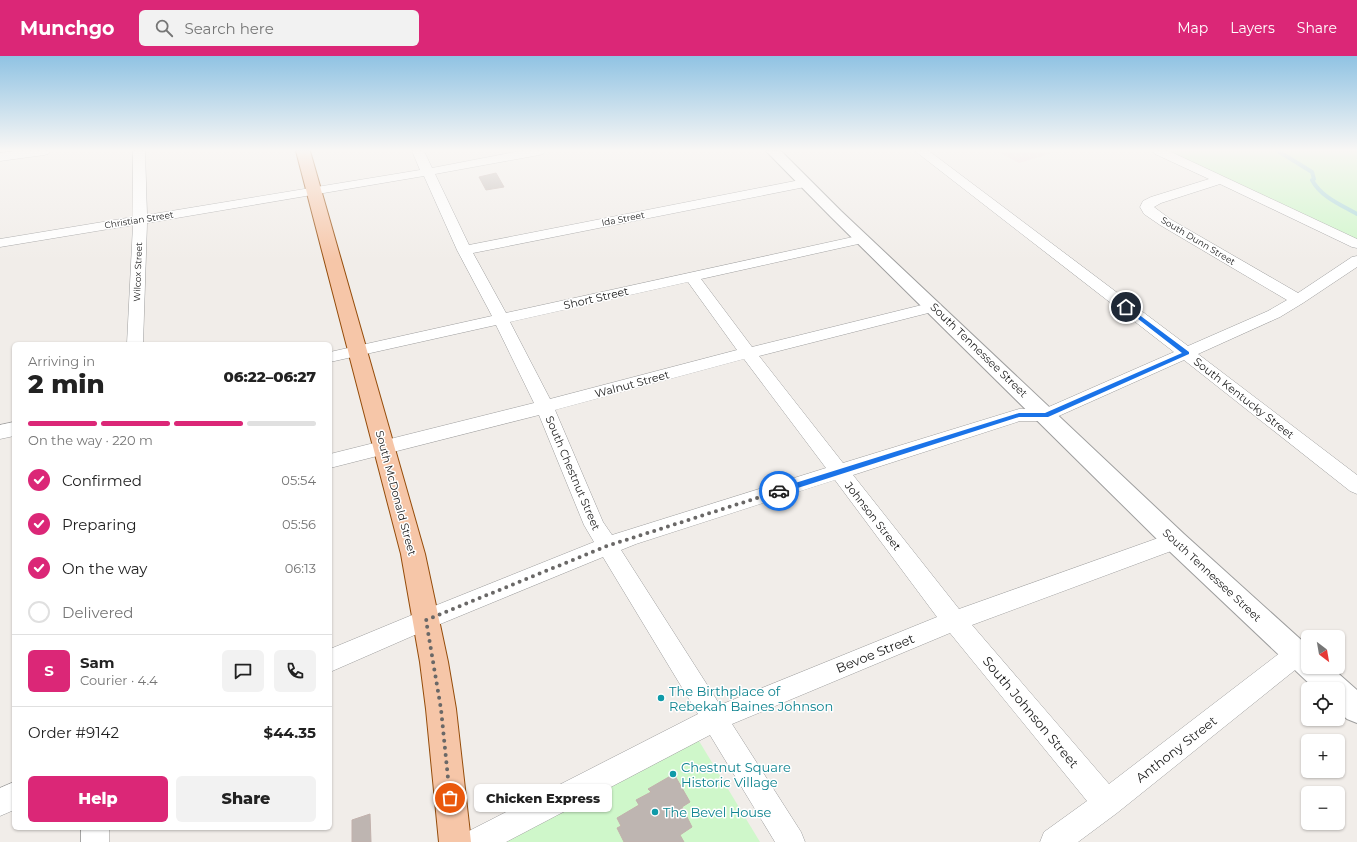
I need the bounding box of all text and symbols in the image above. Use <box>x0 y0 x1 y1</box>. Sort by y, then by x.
search box <box>139 10 419 46</box>
text: Munchgo <box>20 17 115 40</box>
icon: search <box>153 17 175 39</box>
text: Search here <box>185 19 274 38</box>
text: Map <box>1177 19 1208 37</box>
text: Layers <box>1230 19 1275 37</box>
text: Share <box>1297 19 1337 37</box>
street label: Christian Street <box>104 209 175 230</box>
street label: Ida Street <box>600 209 646 228</box>
street label: South Dunn Street <box>1159 214 1238 267</box>
street label: Wilcox Street <box>131 242 144 302</box>
street label: Short Street <box>562 284 630 312</box>
pin <box>1109 290 1143 324</box>
icon: home <box>1115 296 1137 318</box>
street label: South Tennessee Street <box>927 300 1031 401</box>
text: Arriving in <box>28 353 95 369</box>
street label: South Kentucky Street <box>1191 354 1298 442</box>
text: 06:22–06:27 <box>224 367 316 386</box>
street label: Walnut Street <box>593 367 671 401</box>
text: 2 min <box>28 368 105 400</box>
street label: South Chestnut Street <box>543 414 604 533</box>
street label: South McDonald Street <box>373 429 420 558</box>
text: On the way · 220 m <box>28 432 153 448</box>
icon: check <box>28 469 50 491</box>
text: Confirmed <box>62 471 142 490</box>
courier <box>759 471 799 511</box>
text: 05:54 <box>281 472 316 488</box>
street label: Johnson Street <box>841 478 904 553</box>
icon: car <box>768 480 790 502</box>
icon: check <box>28 513 50 535</box>
text: Preparing <box>62 515 137 534</box>
text: 05:56 <box>282 516 316 532</box>
street label: South Tennessee Street <box>1160 526 1265 625</box>
icon: check <box>28 557 50 579</box>
text: On the way <box>62 559 147 578</box>
text: 06:13 <box>285 560 316 576</box>
text: Delivered <box>62 603 134 622</box>
street label: Bevoe Street <box>833 630 917 676</box>
north arrow <box>1301 630 1345 674</box>
map controls <box>1301 630 1345 830</box>
button: chat <box>222 650 264 692</box>
button: phone <box>274 650 316 692</box>
text: Sam <box>80 653 115 672</box>
street label: South Johnson Street <box>980 653 1082 771</box>
text: S <box>44 661 54 680</box>
text: Courier · 4.4 <box>80 672 158 688</box>
button: locate <box>1301 682 1345 726</box>
place label: The Birthplace of Rebekah Baines Johnson <box>669 683 833 714</box>
marker: The Birthplace of Rebekah Baines Johnson <box>656 693 666 703</box>
street label: Anthony Street <box>1132 712 1220 786</box>
text: Order #9142 <box>28 723 119 742</box>
text: $44.35 <box>264 723 316 742</box>
button: + <box>1301 734 1345 778</box>
place label: Chestnut Square Historic Village <box>681 759 791 790</box>
marker: Chestnut Square Historic Village <box>668 769 678 779</box>
button: Help <box>28 776 168 822</box>
button: Share <box>176 776 316 822</box>
pin <box>433 781 467 815</box>
callout: Chicken Express <box>474 784 612 812</box>
button: − <box>1301 786 1345 830</box>
icon: bag <box>439 787 461 809</box>
text: Chicken Express <box>486 790 600 806</box>
place label: The Bevel House <box>663 804 771 820</box>
marker: The Bevel House <box>650 807 660 817</box>

